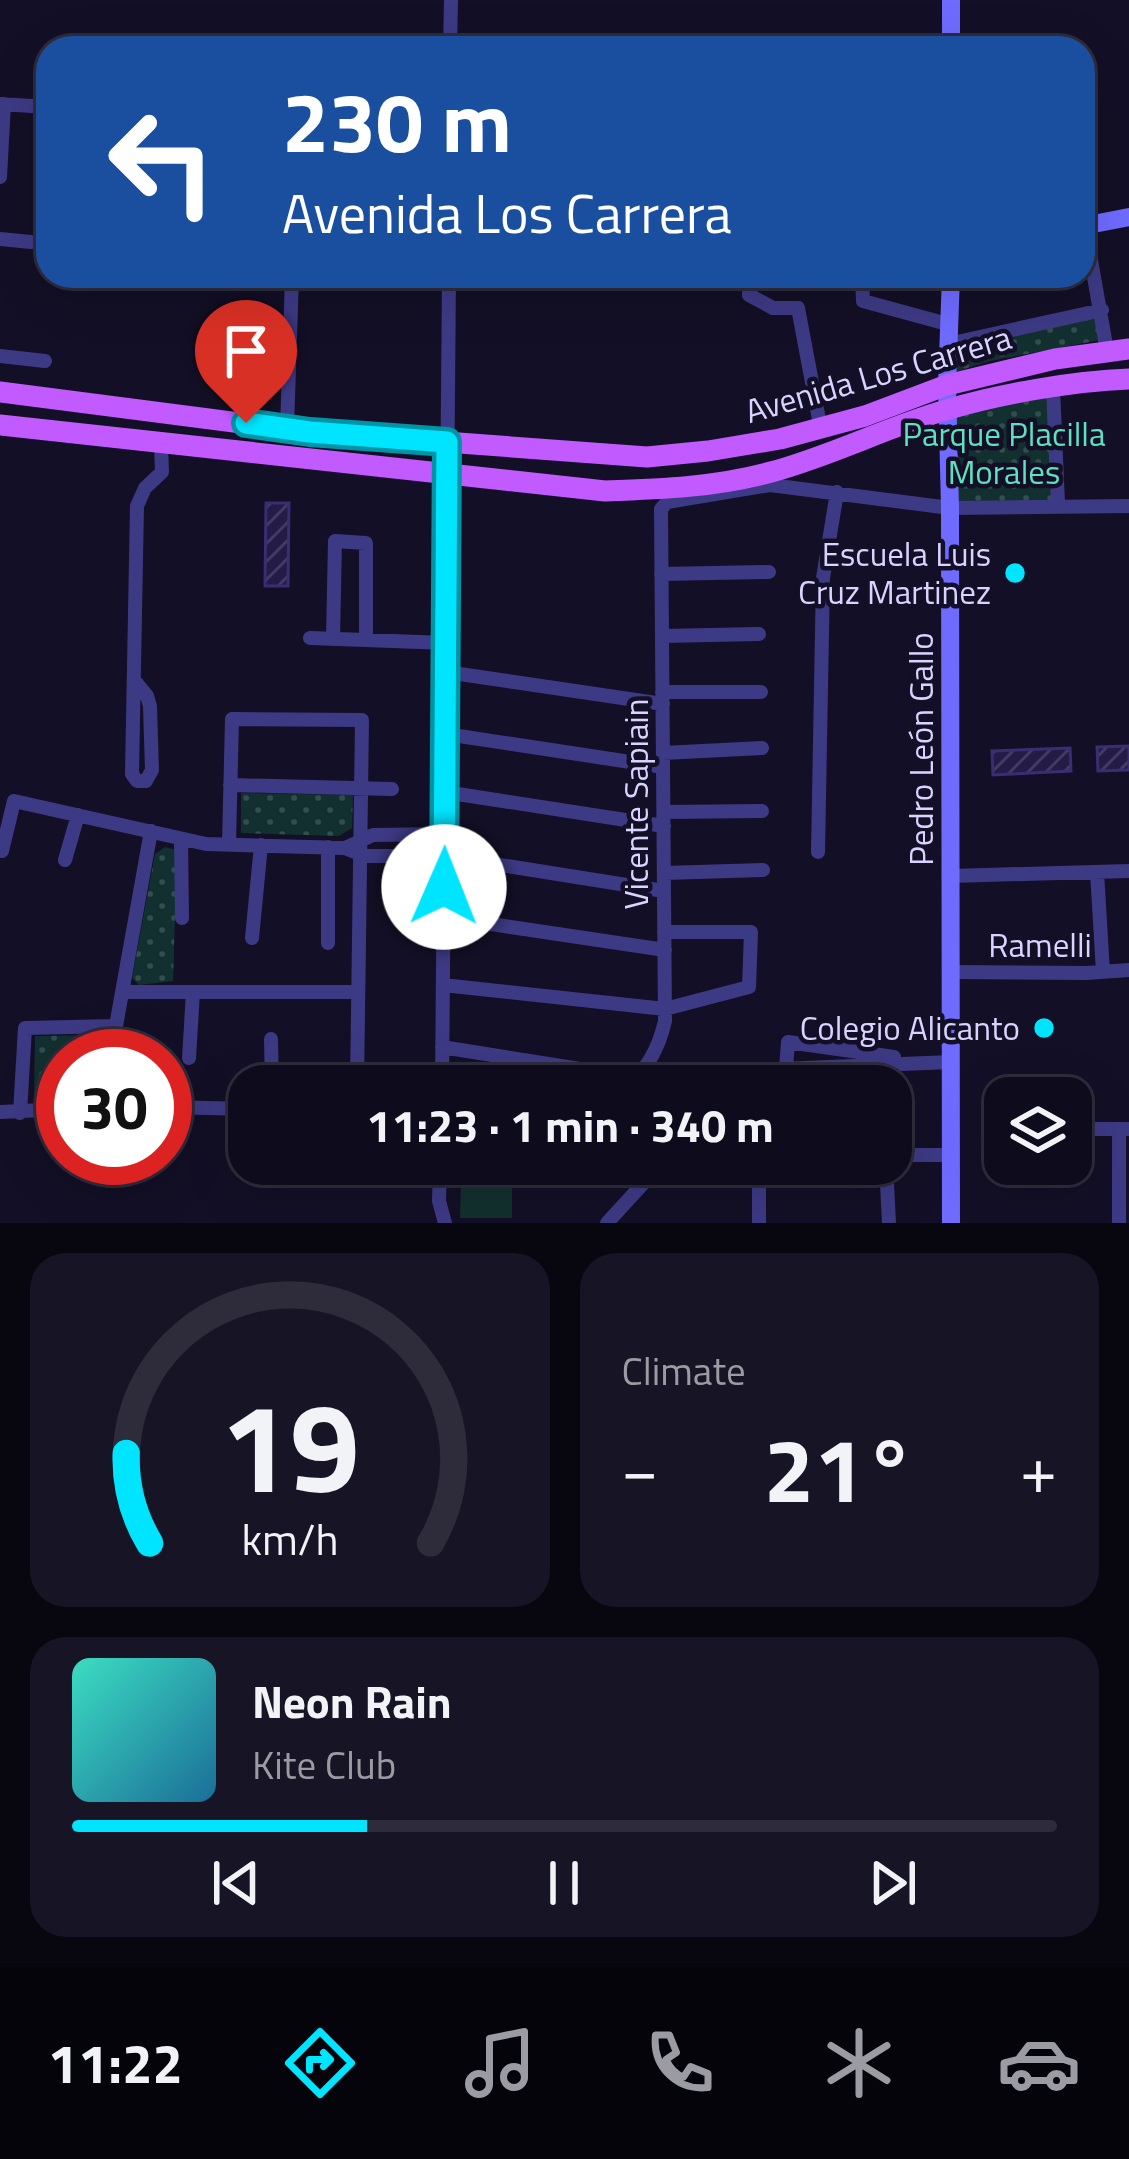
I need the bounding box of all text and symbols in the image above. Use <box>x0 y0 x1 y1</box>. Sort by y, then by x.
text: 230 m <box>282 57 512 185</box>
icon: left <box>84 84 240 240</box>
text: Avenida Los Carrera <box>282 172 732 254</box>
pin <box>195 300 297 423</box>
street label: Avenida Los Carrera <box>739 312 1017 436</box>
icon: arrive <box>213 318 279 384</box>
park label: Parque Placilla Morales <box>903 409 1105 497</box>
place label: Escuela Luis Cruz Martinez <box>798 529 991 617</box>
marker: Escuela Luis Cruz Martinez <box>1002 560 1028 586</box>
street label: Pedro León Gallo <box>896 632 946 866</box>
street label: Vicente Sapiain <box>611 699 661 909</box>
position arrow <box>381 824 507 950</box>
street label: Ramelli <box>988 920 1092 970</box>
place label: Colegio Alicanto <box>800 1003 1020 1053</box>
marker: Colegio Alicanto <box>1031 1015 1057 1041</box>
speed limit sign: 30 <box>36 1029 192 1185</box>
map controls <box>984 1077 1092 1185</box>
button: layers <box>984 1077 1092 1185</box>
text: 11:23 · 1 min · 340 m <box>366 1091 774 1159</box>
text: Climate <box>622 1341 746 1400</box>
text: 19 <box>220 1351 360 1540</box>
text: 21° <box>764 1400 915 1537</box>
text: − <box>622 1418 658 1519</box>
text: + <box>1020 1418 1057 1519</box>
text: km/h <box>241 1506 338 1572</box>
text: Neon Rain <box>252 1667 452 1735</box>
text: Kite Club <box>252 1735 396 1794</box>
icon: previous <box>203 1850 269 1916</box>
icon: pause <box>531 1850 597 1916</box>
icon: next <box>860 1850 926 1916</box>
icon: directions <box>278 2021 362 2105</box>
icon: music <box>458 2021 542 2105</box>
icon: phone <box>638 2021 722 2105</box>
icon: climate <box>817 2021 901 2105</box>
icon: car <box>997 2021 1081 2105</box>
text: 11:22 <box>48 2022 183 2104</box>

